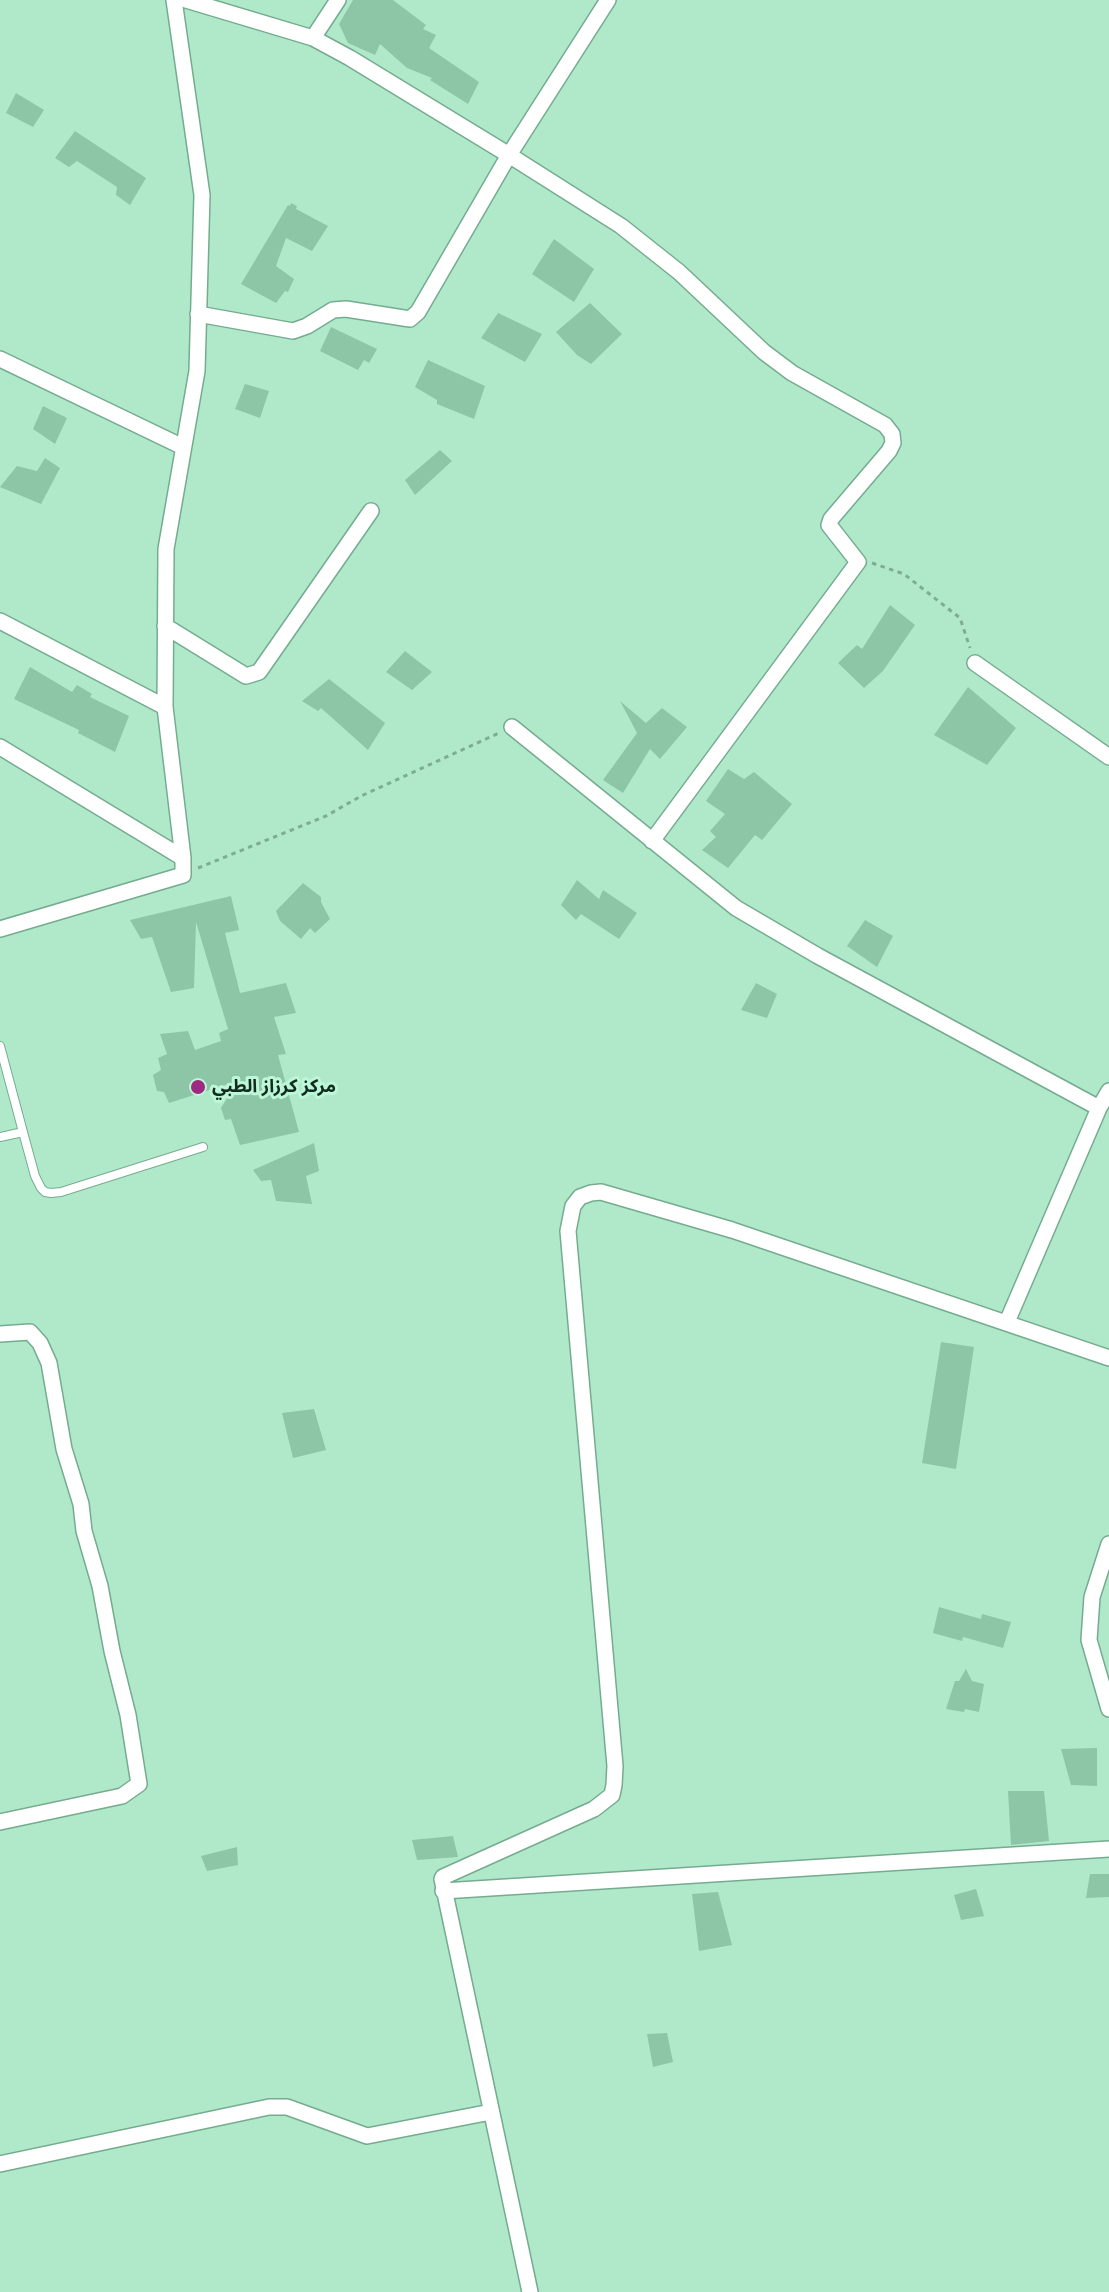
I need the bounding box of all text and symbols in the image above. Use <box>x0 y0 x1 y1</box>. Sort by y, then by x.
place label: مركز كرزاز الطبي <box>212 1076 336 1098</box>
marker: مركز كرزاز الطبي <box>189 1078 207 1096</box>

